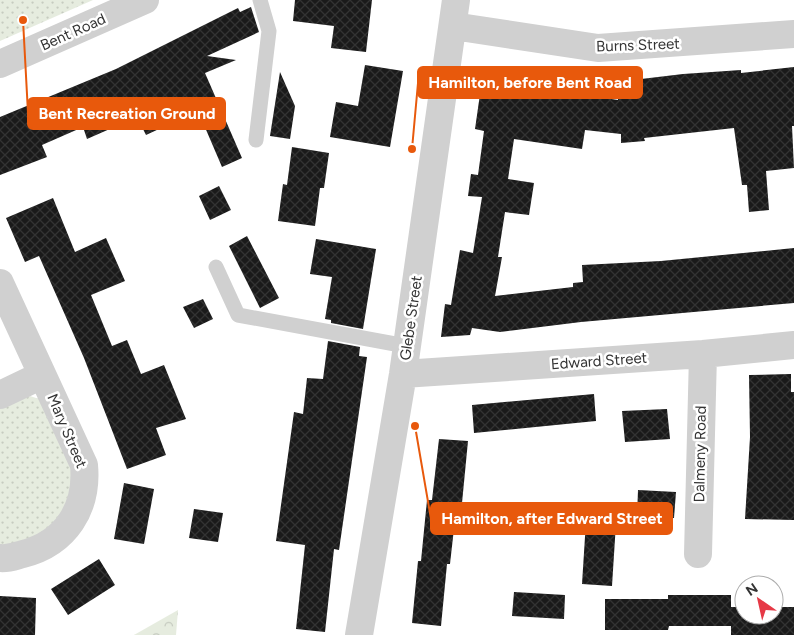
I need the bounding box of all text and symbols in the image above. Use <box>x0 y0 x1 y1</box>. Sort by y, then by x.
street label: Bent Road <box>38 10 108 54</box>
street label: Burns Street <box>596 35 680 55</box>
callout: Hamilton, before Bent Road <box>418 67 642 98</box>
text: Hamilton, before Bent Road <box>428 73 632 92</box>
callout: Bent Recreation Ground <box>28 98 225 129</box>
text: Bent Recreation Ground <box>38 104 216 123</box>
street label: Glebe Street <box>396 274 426 362</box>
street label: Edward Street <box>550 349 648 373</box>
street label: Mary Street <box>43 391 91 471</box>
street label: Dalmeny Road <box>690 406 710 502</box>
callout: Hamilton, after Edward Street <box>431 503 672 534</box>
text: Hamilton, after Edward Street <box>441 509 663 528</box>
north arrow <box>734 575 784 625</box>
text: N <box>743 580 761 600</box>

